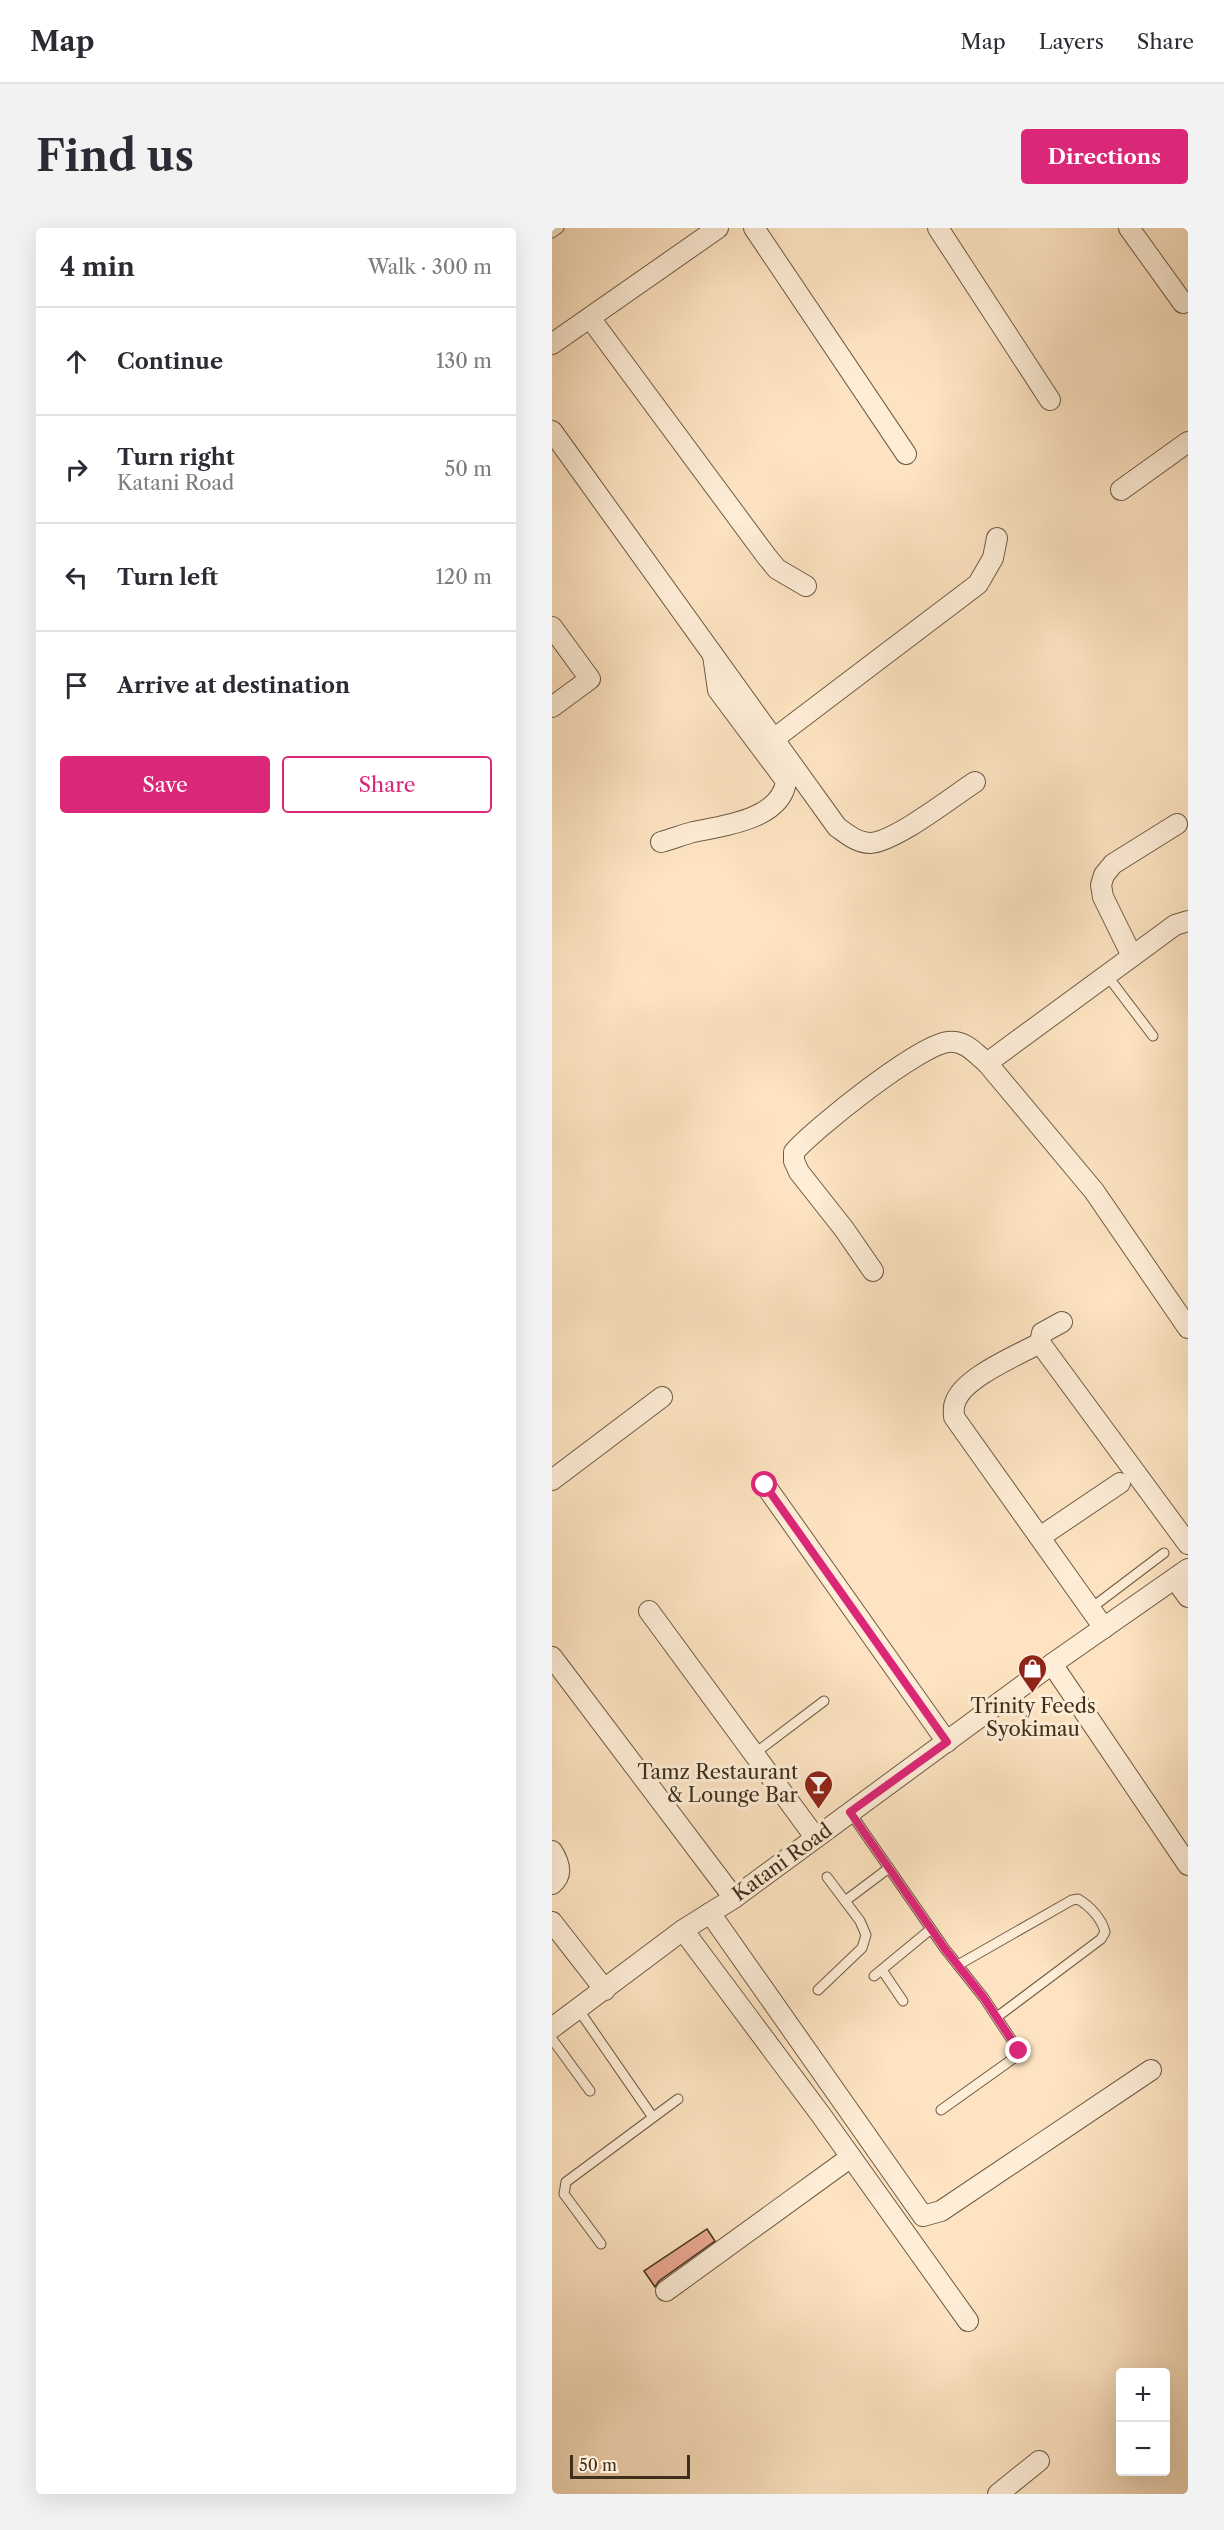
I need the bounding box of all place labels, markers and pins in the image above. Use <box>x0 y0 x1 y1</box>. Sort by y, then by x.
shop icon: Trinity Feeds Syokimau <box>1017 1652 1049 1694</box>
place label: Trinity Feeds Syokimau <box>970 1694 1096 1741</box>
place label: Tamz Restaurant & Lounge Bar <box>637 1760 799 1807</box>
bar icon: Tamz Restaurant & Lounge Bar <box>803 1768 835 1810</box>

